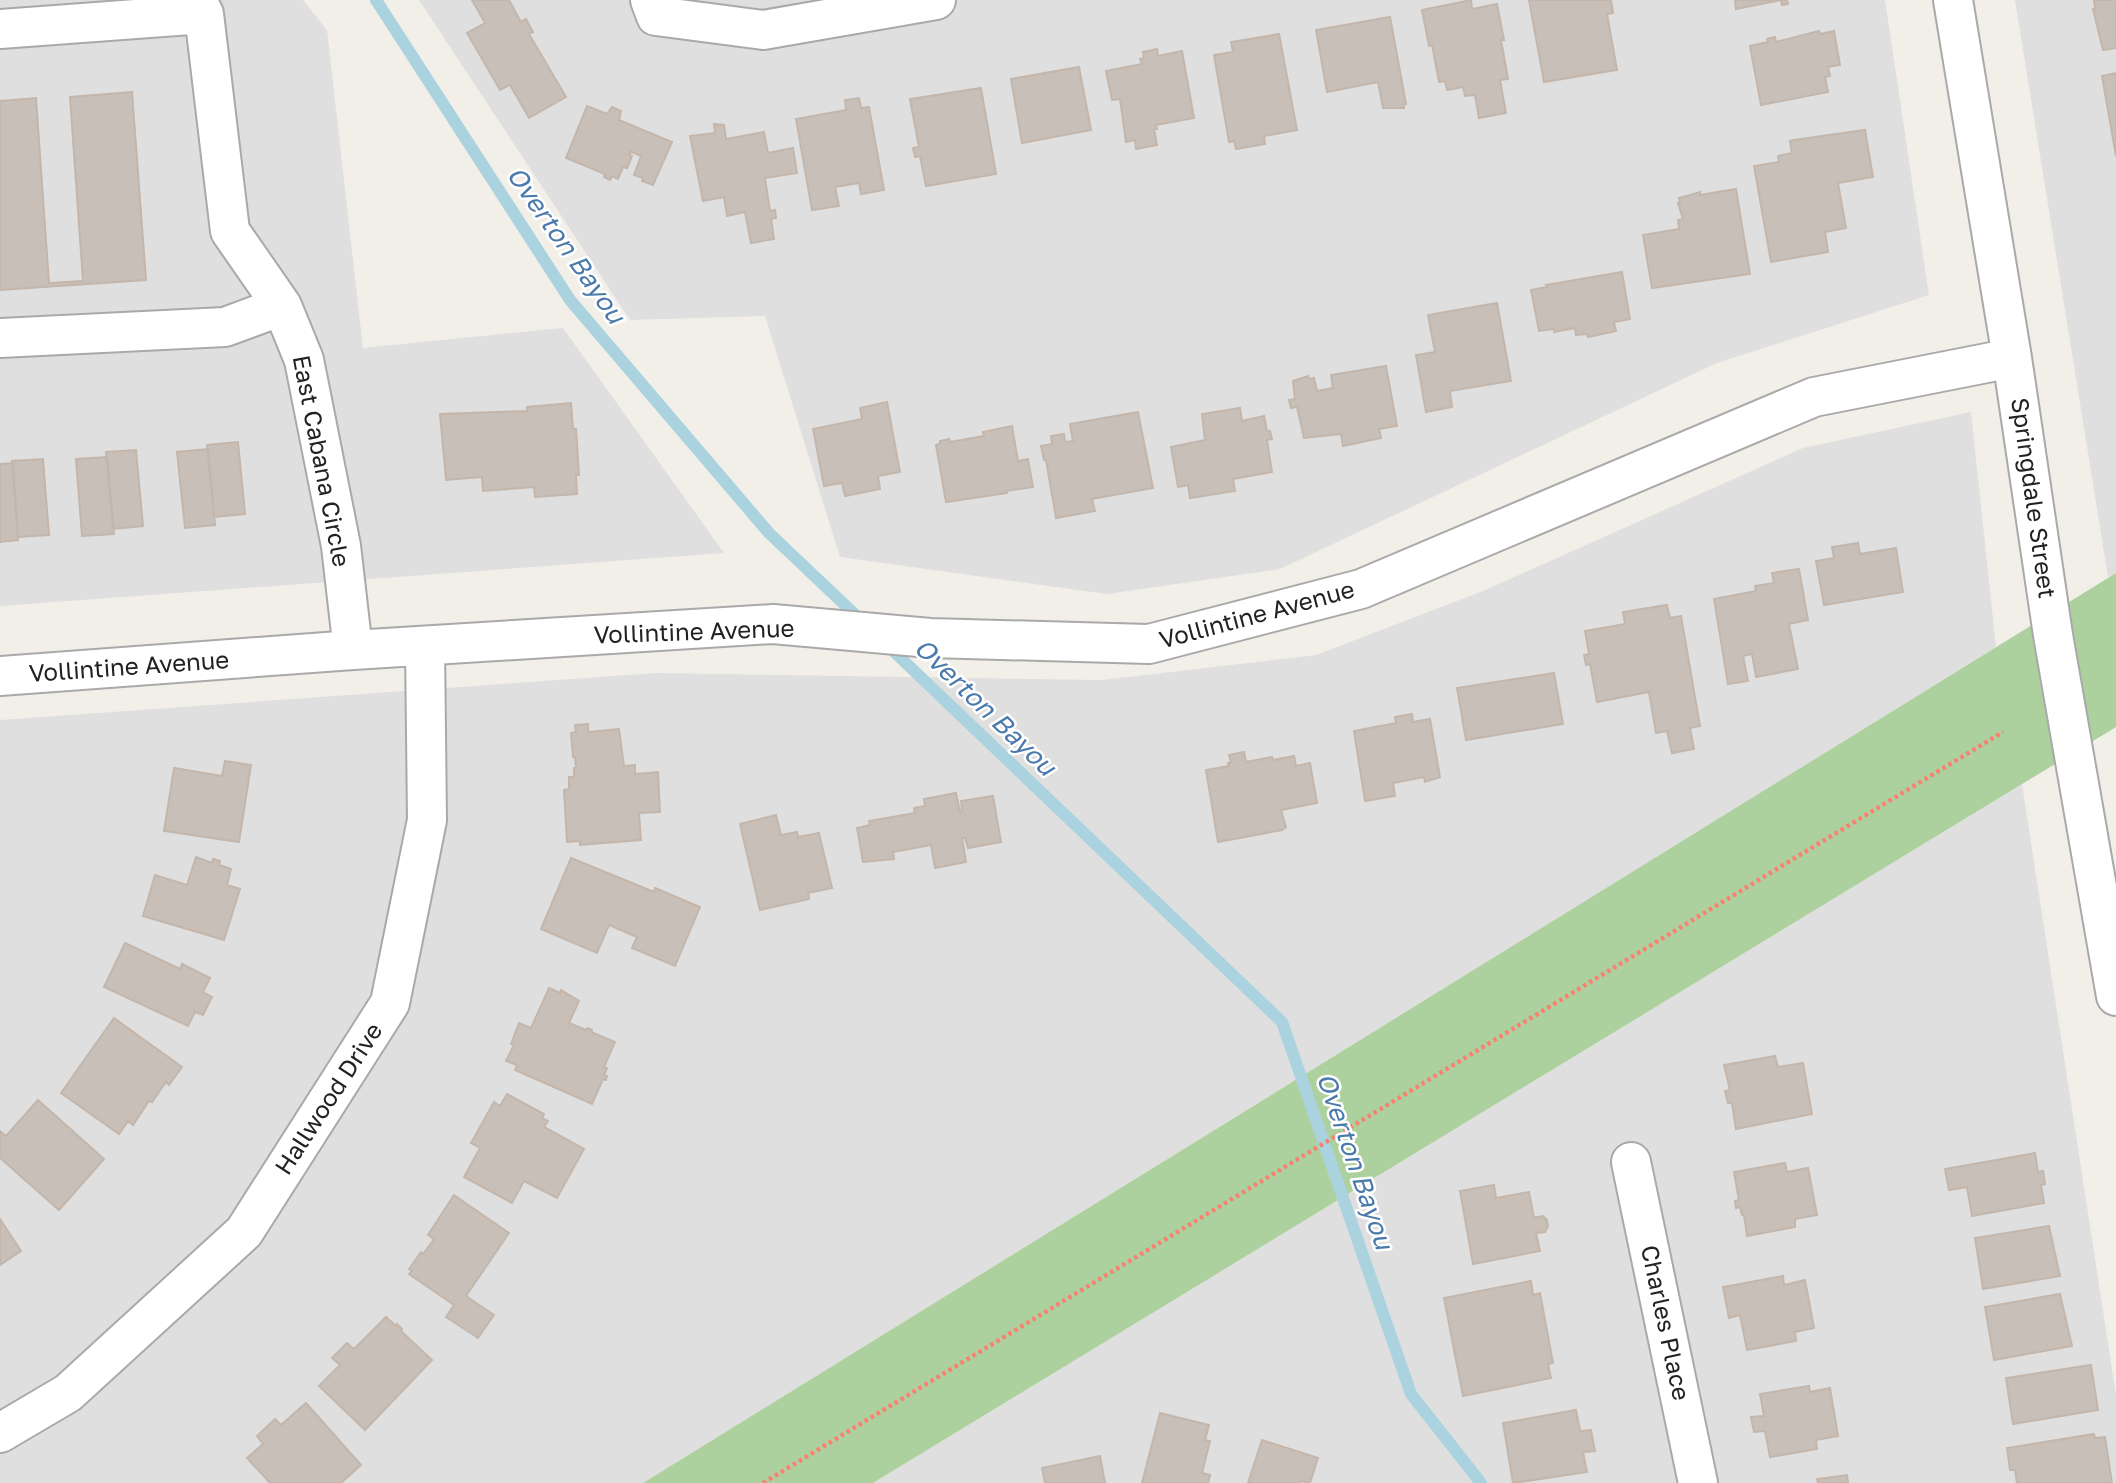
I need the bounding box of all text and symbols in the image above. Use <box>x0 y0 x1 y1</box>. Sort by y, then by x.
water label: Overton Bayou <box>501 160 633 331</box>
street label: East Cabana Circle <box>288 352 357 569</box>
street label: Springdale Street <box>2006 396 2063 600</box>
street label: Vollintine Avenue <box>1156 574 1357 654</box>
street label: Vollintine Avenue <box>593 613 795 648</box>
water label: Overton Bayou <box>908 631 1064 783</box>
street label: Vollintine Avenue <box>28 644 230 687</box>
street label: Hallwood Drive <box>268 1017 388 1180</box>
water label: Overton Bayou <box>1311 1069 1401 1255</box>
street label: Charles Place <box>1636 1242 1697 1403</box>

